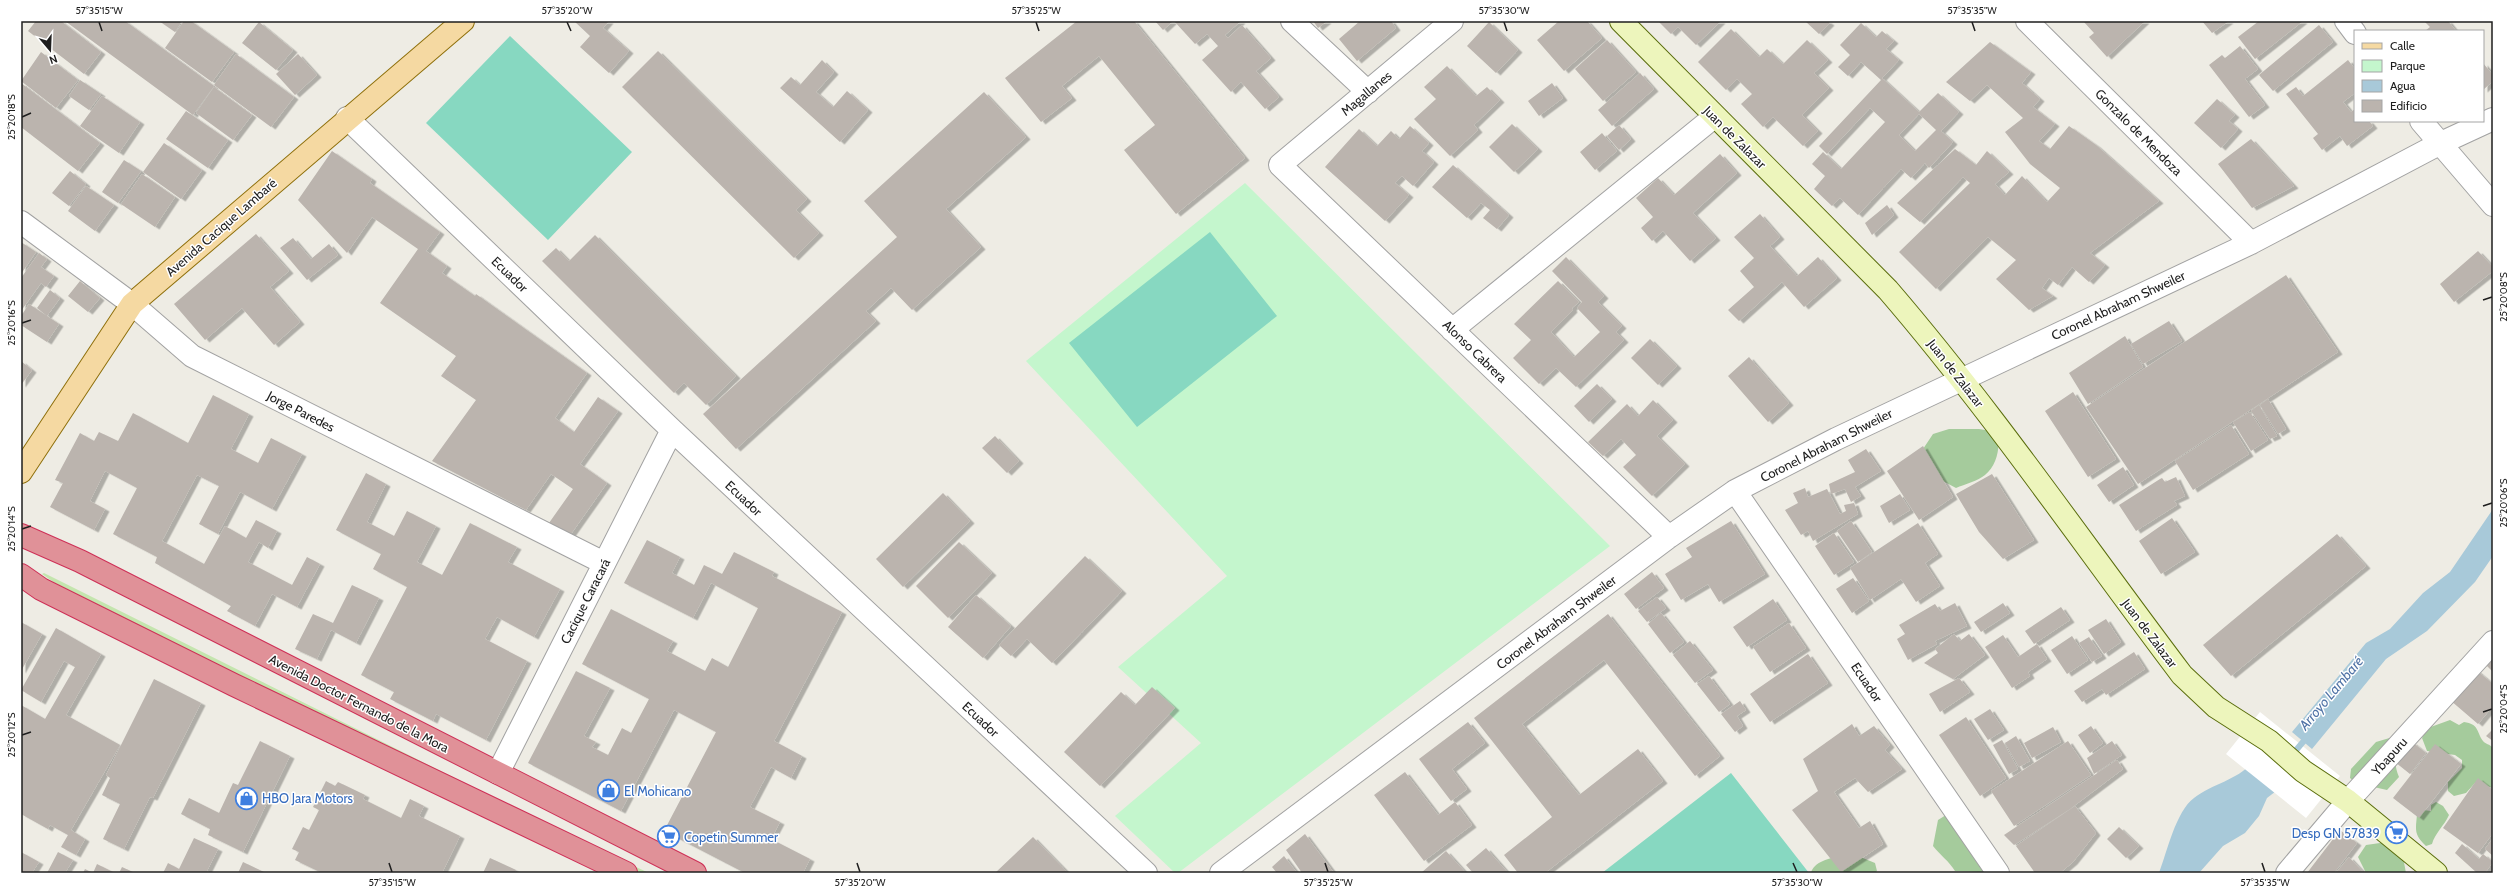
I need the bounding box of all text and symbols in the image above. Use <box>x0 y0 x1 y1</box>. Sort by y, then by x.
text: 57°35'15"W <box>75 4 123 17</box>
text: 57°35'20"W <box>542 4 593 17</box>
text: 57°35'25"W <box>1011 4 1061 17</box>
text: 57°35'30"W <box>1479 4 1530 17</box>
text: 57°35'35"W <box>1947 4 1997 17</box>
north arrow <box>30 30 70 70</box>
legend <box>2354 30 2484 122</box>
text: Calle <box>2390 38 2415 53</box>
text: N <box>47 52 59 67</box>
text: Parque <box>2390 58 2425 73</box>
street label: Magallanes <box>1337 67 1395 119</box>
text: Agua <box>2390 78 2416 93</box>
street label: Gonzalo de Mendoza <box>2092 85 2186 179</box>
text: 25°20'18"S <box>5 94 18 140</box>
text: Edificio <box>2390 98 2427 113</box>
street label: Juan de Zalazar <box>1700 102 1770 172</box>
street label: Avenida Cacique Lambaré <box>162 174 280 279</box>
street label: Ecuador <box>488 253 532 296</box>
street label: Coronel Abraham Shweiler <box>2048 267 2188 343</box>
text: 25°20'08"S <box>2497 272 2510 322</box>
text: 25°20'16"S <box>5 300 18 346</box>
street label: Alonso Cabrera <box>1440 316 1511 386</box>
street label: Juan de Zalazar <box>1924 335 1988 411</box>
street label: Jorge Paredes <box>264 387 338 435</box>
street label: Coronel Abraham Shweiler <box>1757 404 1895 485</box>
street label: Ecuador <box>722 477 766 520</box>
text: 25°20'06"S <box>2497 478 2510 528</box>
text: 25°20'14"S <box>5 506 18 552</box>
street label: Cacique Caracará <box>557 555 614 646</box>
street label: Coronel Abraham Shweiler <box>1493 571 1620 672</box>
street label: Juan de Zalazar <box>2118 595 2182 671</box>
street label: Avenida Doctor Fernando de la Mora <box>266 651 452 756</box>
water label: Arroyo Lambaré <box>2294 652 2367 734</box>
street label: Ecuador <box>1848 659 1887 706</box>
text: 25°20'04"S <box>2497 684 2510 734</box>
street label: Ecuador <box>959 698 1003 741</box>
text: 25°20'12"S <box>5 712 18 758</box>
street label: Ybapuru <box>2367 733 2410 779</box>
shop icon: El Mohicano <box>596 778 622 804</box>
place label: El Mohicano <box>624 783 691 799</box>
shop icon: HBO Jara Motors <box>234 785 260 811</box>
place label: HBO Jara Motors <box>262 790 354 806</box>
supermarket icon: Desp GN 57839 <box>2383 820 2409 846</box>
supermarket icon: Copetin Summer <box>655 824 681 850</box>
place label: Desp GN 57839 <box>2292 825 2380 841</box>
place label: Copetin Summer <box>684 829 779 845</box>
text: 57°35'15"W <box>368 876 416 889</box>
text: 57°35'20"W <box>835 876 886 889</box>
text: 57°35'25"W <box>1303 876 1353 889</box>
text: 57°35'30"W <box>1772 876 1823 889</box>
text: 57°35'35"W <box>2240 876 2290 889</box>

